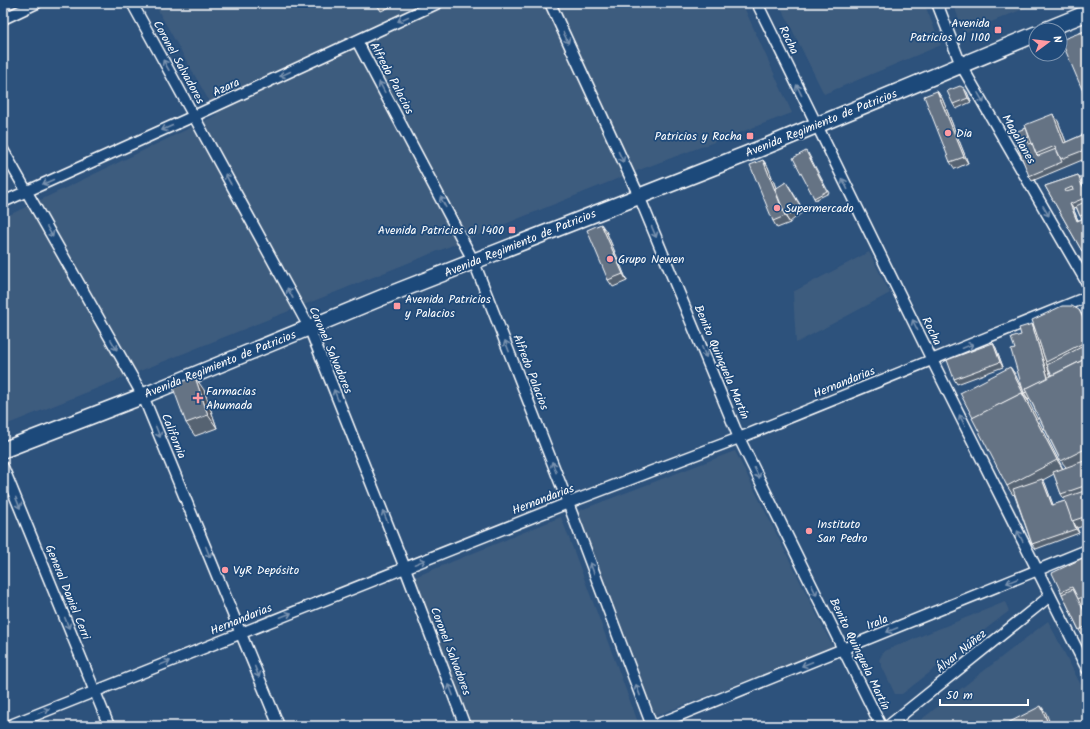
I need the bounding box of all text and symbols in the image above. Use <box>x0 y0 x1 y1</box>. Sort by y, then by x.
place label: Avenida Patricios al 1100 <box>910 14 990 47</box>
one-way arrow <box>397 16 409 23</box>
street label: Coronel Salvadores <box>148 17 209 108</box>
north arrow <box>1028 22 1068 62</box>
street label: Rocha <box>773 23 804 58</box>
marker: Avenida Patricios al 1100 <box>993 25 1003 35</box>
one-way arrow <box>563 32 570 44</box>
text: N <box>1047 34 1066 45</box>
street label: Alfredo Palacios <box>364 39 419 118</box>
one-way arrow <box>161 59 169 71</box>
one-way arrow <box>279 71 291 78</box>
street label: Azara <box>210 73 243 102</box>
one-way arrow <box>378 82 385 94</box>
street label: Avenida Regimiento de Patricios <box>742 84 900 163</box>
one-way arrow <box>795 85 802 97</box>
one-way arrow <box>977 92 985 104</box>
street label: Magallanes <box>997 111 1041 168</box>
place label: Dia <box>956 124 973 143</box>
one-way arrow <box>161 125 173 132</box>
place label: Patricios y Rocha <box>655 127 742 146</box>
marker: Dia <box>943 128 953 138</box>
marker: Patricios y Rocha <box>745 131 755 141</box>
one-way arrow <box>618 150 625 162</box>
one-way arrow <box>224 173 231 185</box>
one-way arrow <box>42 178 54 186</box>
one-way arrow <box>840 178 848 190</box>
one-way arrow <box>439 196 447 208</box>
place label: Supermercado <box>785 199 854 218</box>
marker: Supermercado <box>772 203 782 213</box>
street label: Avenida Regimiento de Patricios <box>441 204 599 283</box>
one-way arrow <box>1042 205 1050 217</box>
place label: Avenida Patricios al 1400 <box>378 221 504 240</box>
marker: Avenida Patricios al 1400 <box>507 225 517 235</box>
one-way arrow <box>47 226 54 238</box>
one-way arrow <box>650 226 658 238</box>
place label: Grupo Newen <box>618 250 684 269</box>
marker: Grupo Newen <box>605 254 615 264</box>
one-way arrow <box>286 287 294 299</box>
place label: Avenida Patricios y Palacios <box>404 290 491 323</box>
marker: Avenida Patricios y Palacios <box>392 301 402 311</box>
street label: Benito Quinquela Martín <box>689 302 754 423</box>
street label: Coronel Salvadores <box>304 304 357 397</box>
street label: Rocha <box>916 314 947 349</box>
one-way arrow <box>911 320 918 332</box>
street label: Avenida Regimiento de Patricios <box>141 325 299 404</box>
street label: Alfredo Palacios <box>507 332 554 413</box>
one-way arrow <box>111 339 119 351</box>
one-way arrow <box>503 340 510 352</box>
one-way arrow <box>962 341 974 349</box>
one-way arrow <box>700 346 708 358</box>
street label: Hernandarias <box>810 361 878 403</box>
place label: Farmacias Ahumada <box>206 382 256 415</box>
one-way arrow <box>332 390 340 402</box>
marker: Farmacias Ahumada <box>193 393 203 403</box>
street label: California <box>156 411 191 462</box>
one-way arrow <box>958 414 965 426</box>
one-way arrow <box>155 425 162 437</box>
one-way arrow <box>549 461 557 473</box>
one-way arrow <box>754 467 761 479</box>
street label: Hernandarias <box>509 479 577 520</box>
one-way arrow <box>15 497 22 509</box>
one-way arrow <box>380 510 388 522</box>
place label: Instituto San Pedro <box>817 515 868 548</box>
marker: Instituto San Pedro <box>804 526 814 536</box>
one-way arrow <box>1016 530 1023 542</box>
street label: General Daniel Cerri <box>40 542 96 644</box>
one-way arrow <box>204 546 212 558</box>
one-way arrow <box>413 558 425 566</box>
place label: VyR Depósito <box>233 561 299 580</box>
one-way arrow <box>588 562 596 574</box>
marker: VyR Depósito <box>220 565 230 575</box>
one-way arrow <box>1007 578 1019 586</box>
one-way arrow <box>811 584 818 596</box>
street label: Benito Quinquela Martín <box>824 595 895 714</box>
street label: Hernandarias <box>207 598 275 640</box>
street label: Coronel Salvadores <box>425 604 476 698</box>
street label: Irala <box>863 609 891 635</box>
one-way arrow <box>279 611 291 618</box>
one-way arrow <box>64 617 72 629</box>
street label: Álvar Núñez <box>932 625 991 678</box>
one-way arrow <box>886 627 898 635</box>
one-way arrow <box>158 659 170 666</box>
one-way arrow <box>802 661 814 669</box>
one-way arrow <box>254 666 261 678</box>
scale bar <box>940 681 1028 707</box>
one-way arrow <box>447 684 455 696</box>
one-way arrow <box>634 684 642 696</box>
text: 50 m <box>946 686 973 705</box>
one-way arrow <box>38 707 50 715</box>

